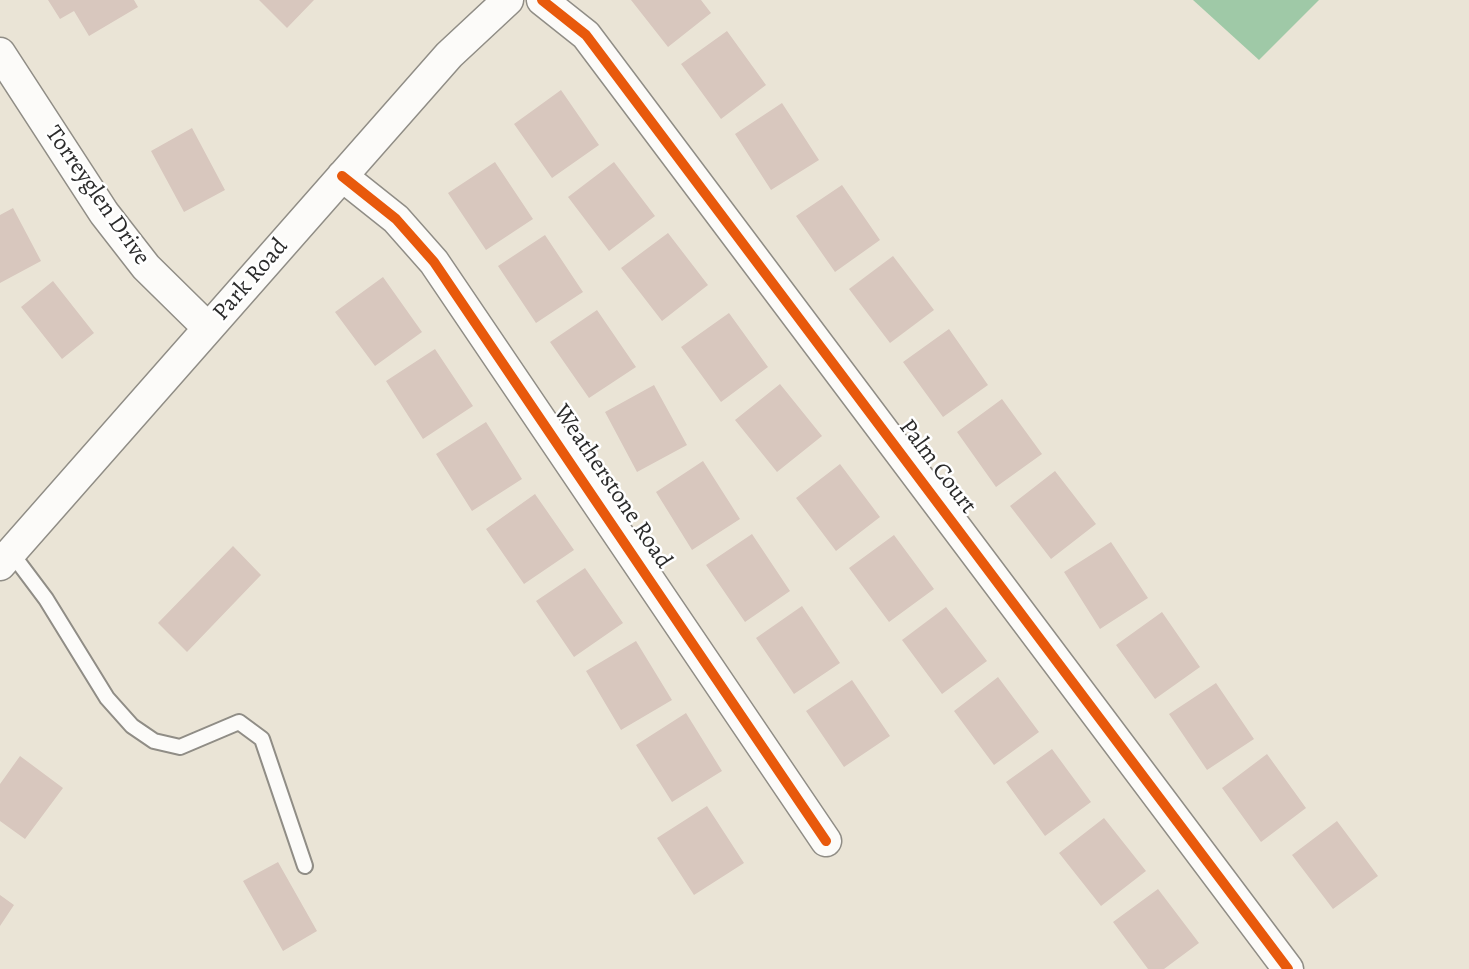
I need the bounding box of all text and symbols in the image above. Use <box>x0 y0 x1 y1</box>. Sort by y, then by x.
street label: Torreyglen Drive <box>38 121 156 271</box>
street label: Park Road <box>207 233 295 327</box>
street label: Weatherstone Road <box>547 400 677 574</box>
street label: Palm Court <box>892 414 982 520</box>

